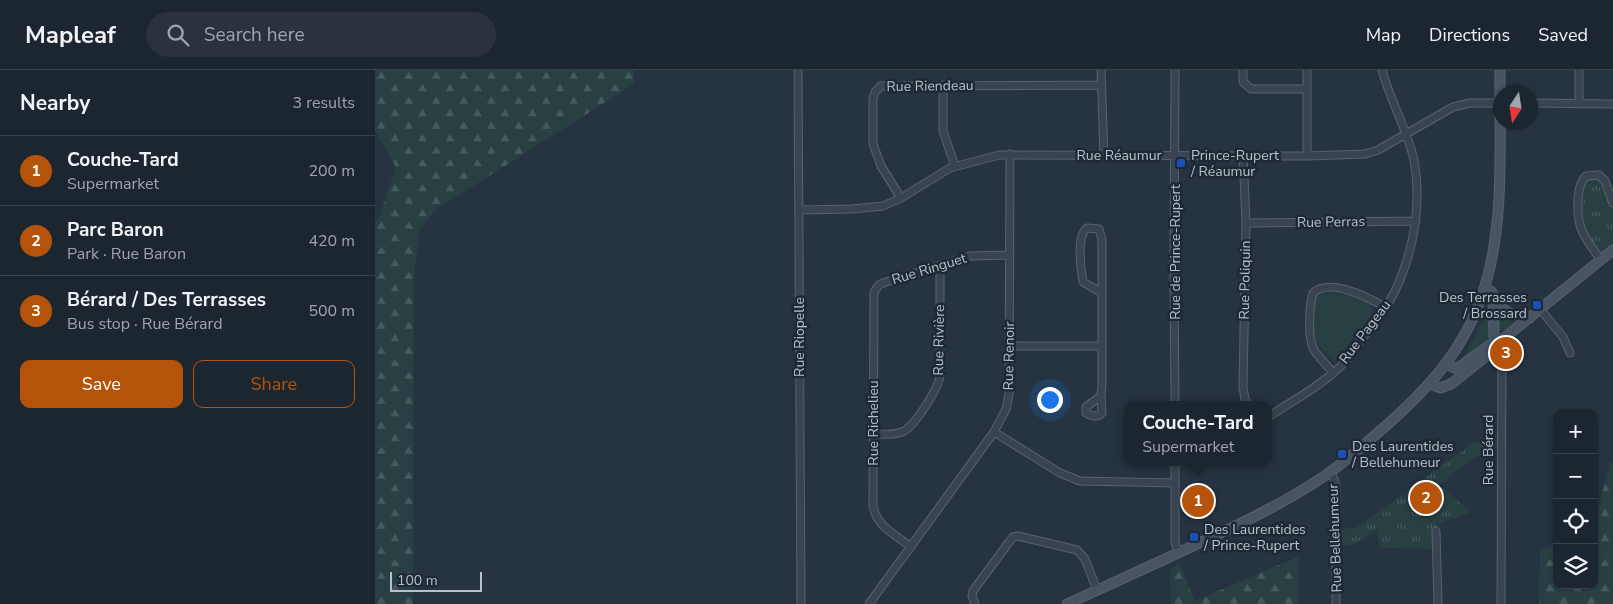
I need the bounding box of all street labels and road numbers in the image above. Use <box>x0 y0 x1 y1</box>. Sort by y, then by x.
street label: Rue Riendeau <box>886 76 974 96</box>
street label: Rue Réaumur <box>1076 146 1162 165</box>
street label: Rue de Prince-Rupert <box>1166 184 1185 320</box>
street label: Rue Perras <box>1297 212 1366 232</box>
street label: Rue Poliquin <box>1235 240 1255 320</box>
street label: Rue Ringuet <box>889 249 969 289</box>
street label: Rue Pageau <box>1335 296 1395 368</box>
street label: Rue Riopelle <box>790 297 809 377</box>
street label: Rue Rivière <box>929 304 949 376</box>
street label: Rue Renoir <box>999 321 1019 391</box>
street label: Rue Richelieu <box>864 380 883 466</box>
street label: Rue Bérard <box>1479 415 1498 485</box>
street label: Rue Bellehumeur <box>1324 483 1346 593</box>

